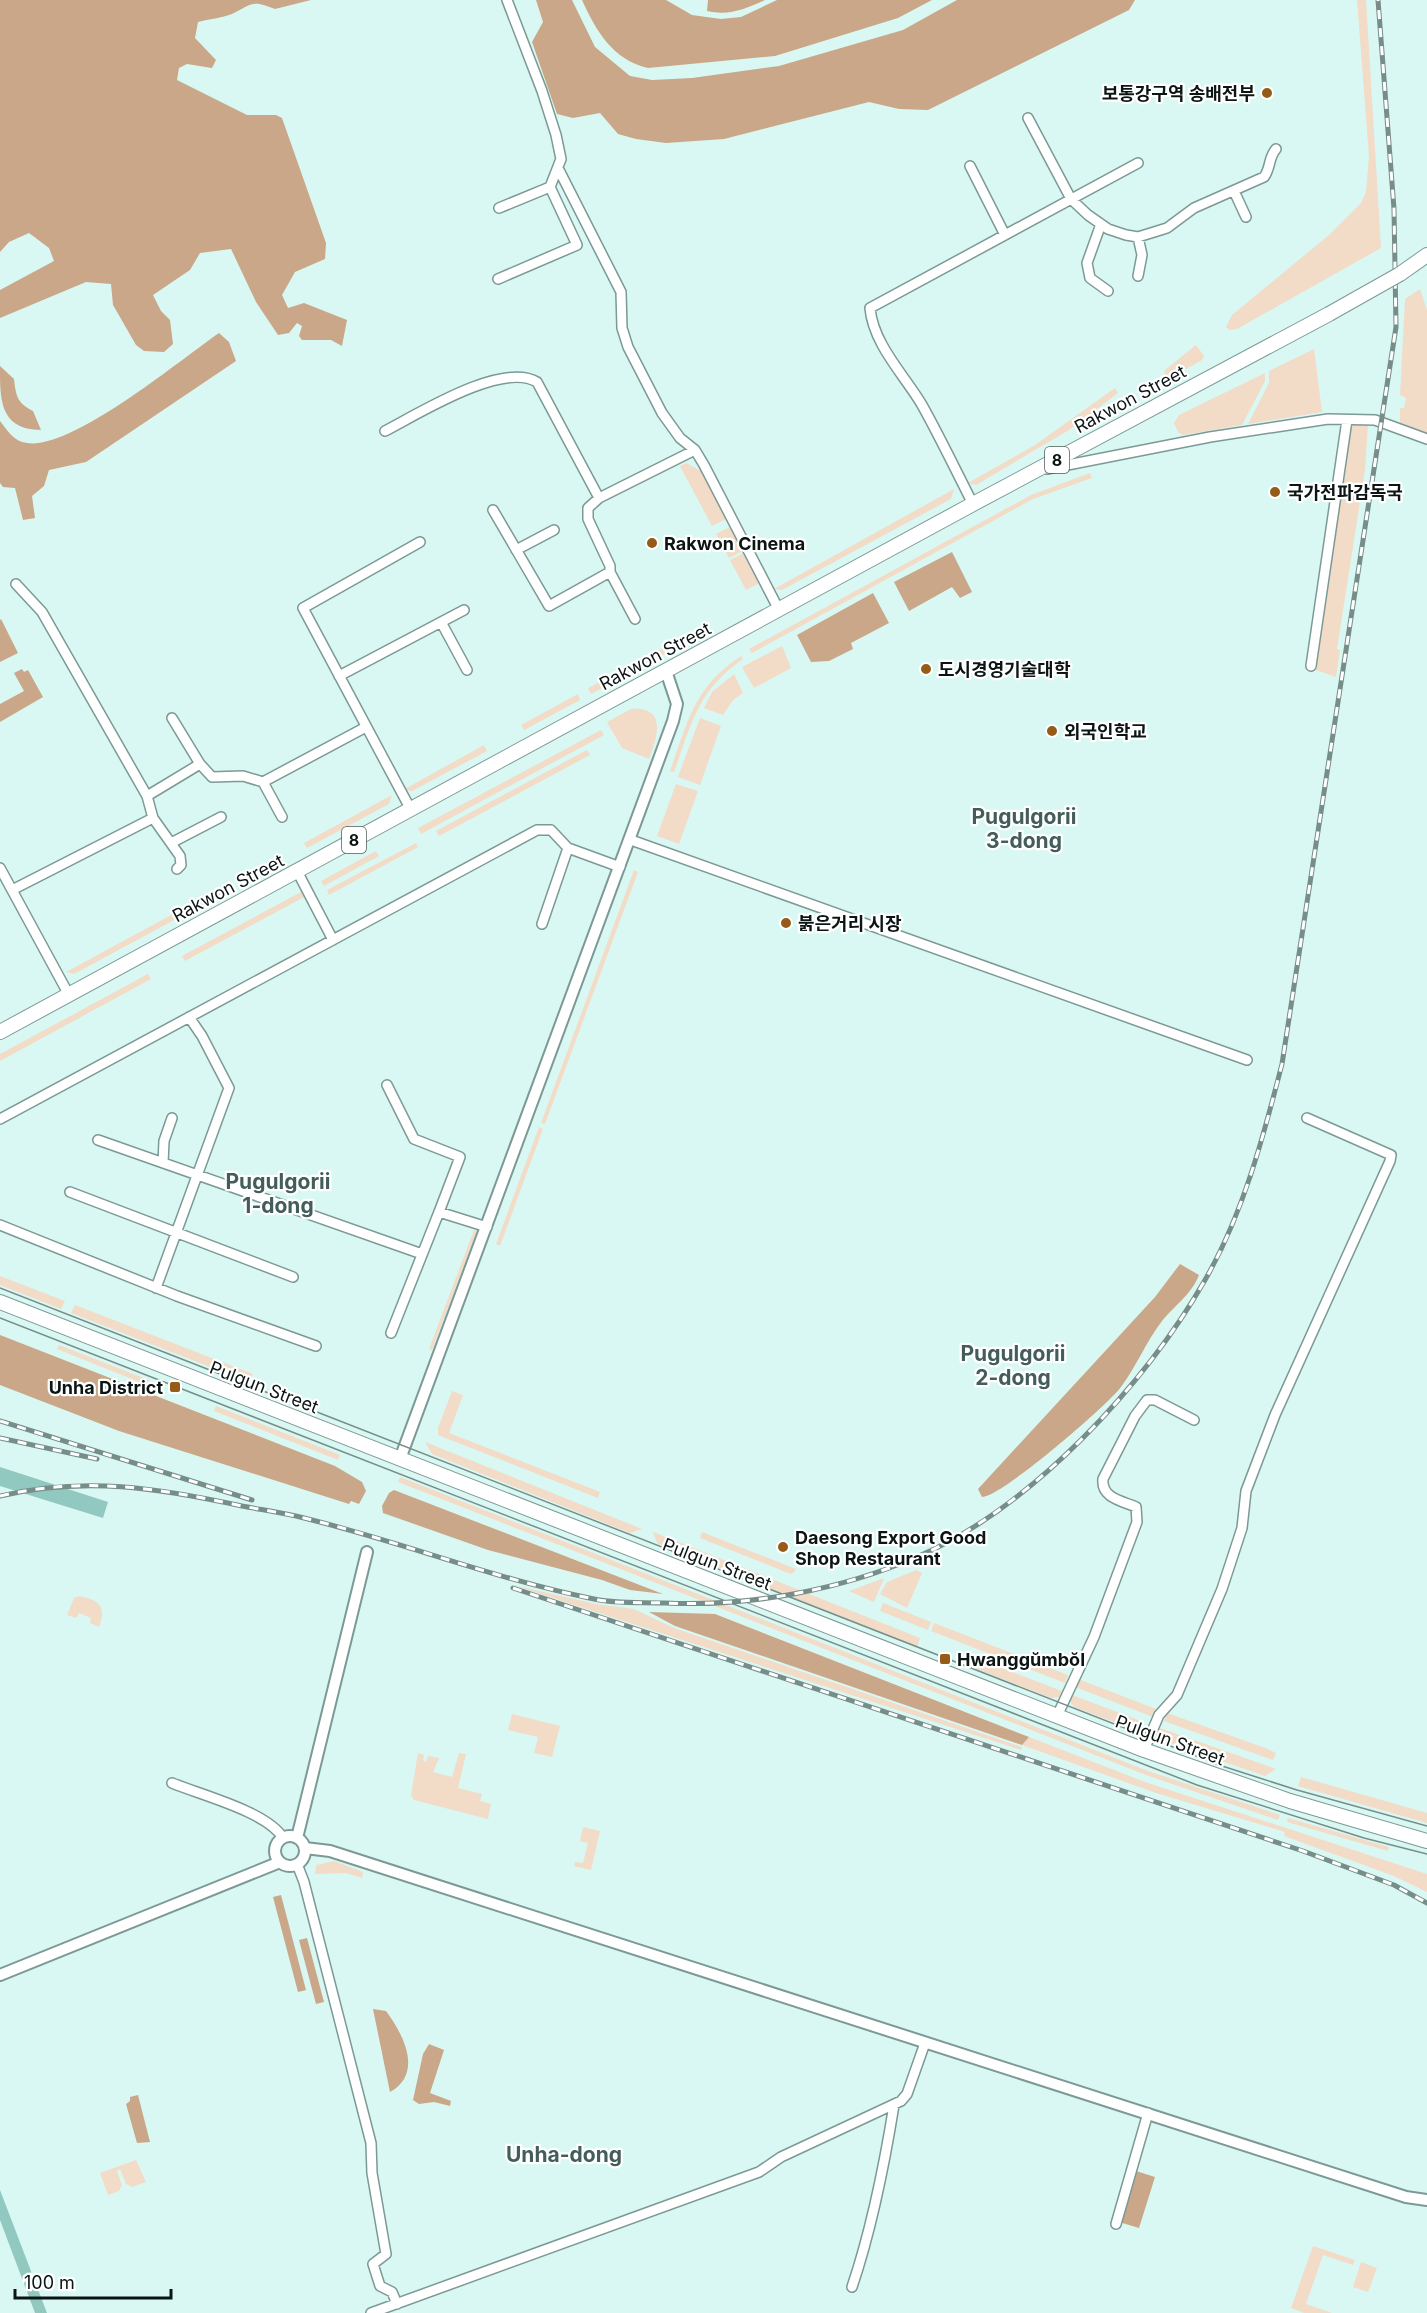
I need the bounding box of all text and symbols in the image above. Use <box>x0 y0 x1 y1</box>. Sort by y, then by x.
place label: 보통강구역 송배전부 <box>1102 83 1255 104</box>
marker: 보통강구역 송배전부 <box>1260 86 1274 100</box>
street label: Rakwon Street <box>1071 361 1189 437</box>
road number: 8 <box>1045 447 1069 473</box>
place label: 국가전파감독국 <box>1287 482 1403 503</box>
marker: 국가전파감독국 <box>1268 485 1282 499</box>
place label: Rakwon Cinema <box>664 533 805 554</box>
marker: Rakwon Cinema <box>645 536 659 550</box>
street label: Rakwon Street <box>596 618 714 694</box>
place label: 도시경영기술대학 <box>938 659 1071 680</box>
marker: 도시경영기술대학 <box>919 662 933 676</box>
place label: 외국인학교 <box>1064 721 1147 742</box>
marker: 외국인학교 <box>1045 724 1059 738</box>
district label: Pugulgorii 3-dong <box>972 804 1076 853</box>
road number: 8 <box>342 827 366 853</box>
street label: Rakwon Street <box>169 850 287 926</box>
place label: 붉은거리 시장 <box>798 913 902 934</box>
marker: 붉은거리 시장 <box>779 916 793 930</box>
district label: Pugulgorii 1-dong <box>226 1169 330 1218</box>
district label: Pugulgorii 2-dong <box>961 1341 1065 1390</box>
street label: Pulgun Street <box>207 1357 321 1417</box>
place label: Unha District <box>49 1377 163 1398</box>
marker: Unha District <box>168 1380 182 1394</box>
place label: Daesong Export Good Shop Restaurant <box>795 1527 986 1569</box>
street label: Pulgun Street <box>660 1534 774 1594</box>
marker: Daesong Export Good Shop Restaurant <box>776 1540 790 1554</box>
place label: Hwanggŭmbŏl <box>957 1649 1085 1670</box>
marker: Hwanggŭmbŏl <box>938 1652 952 1666</box>
street label: Pulgun Street <box>1113 1711 1228 1770</box>
district label: Unha-dong <box>506 2142 622 2167</box>
scale bar <box>15 2262 171 2300</box>
text: 100 m <box>24 2272 75 2293</box>

